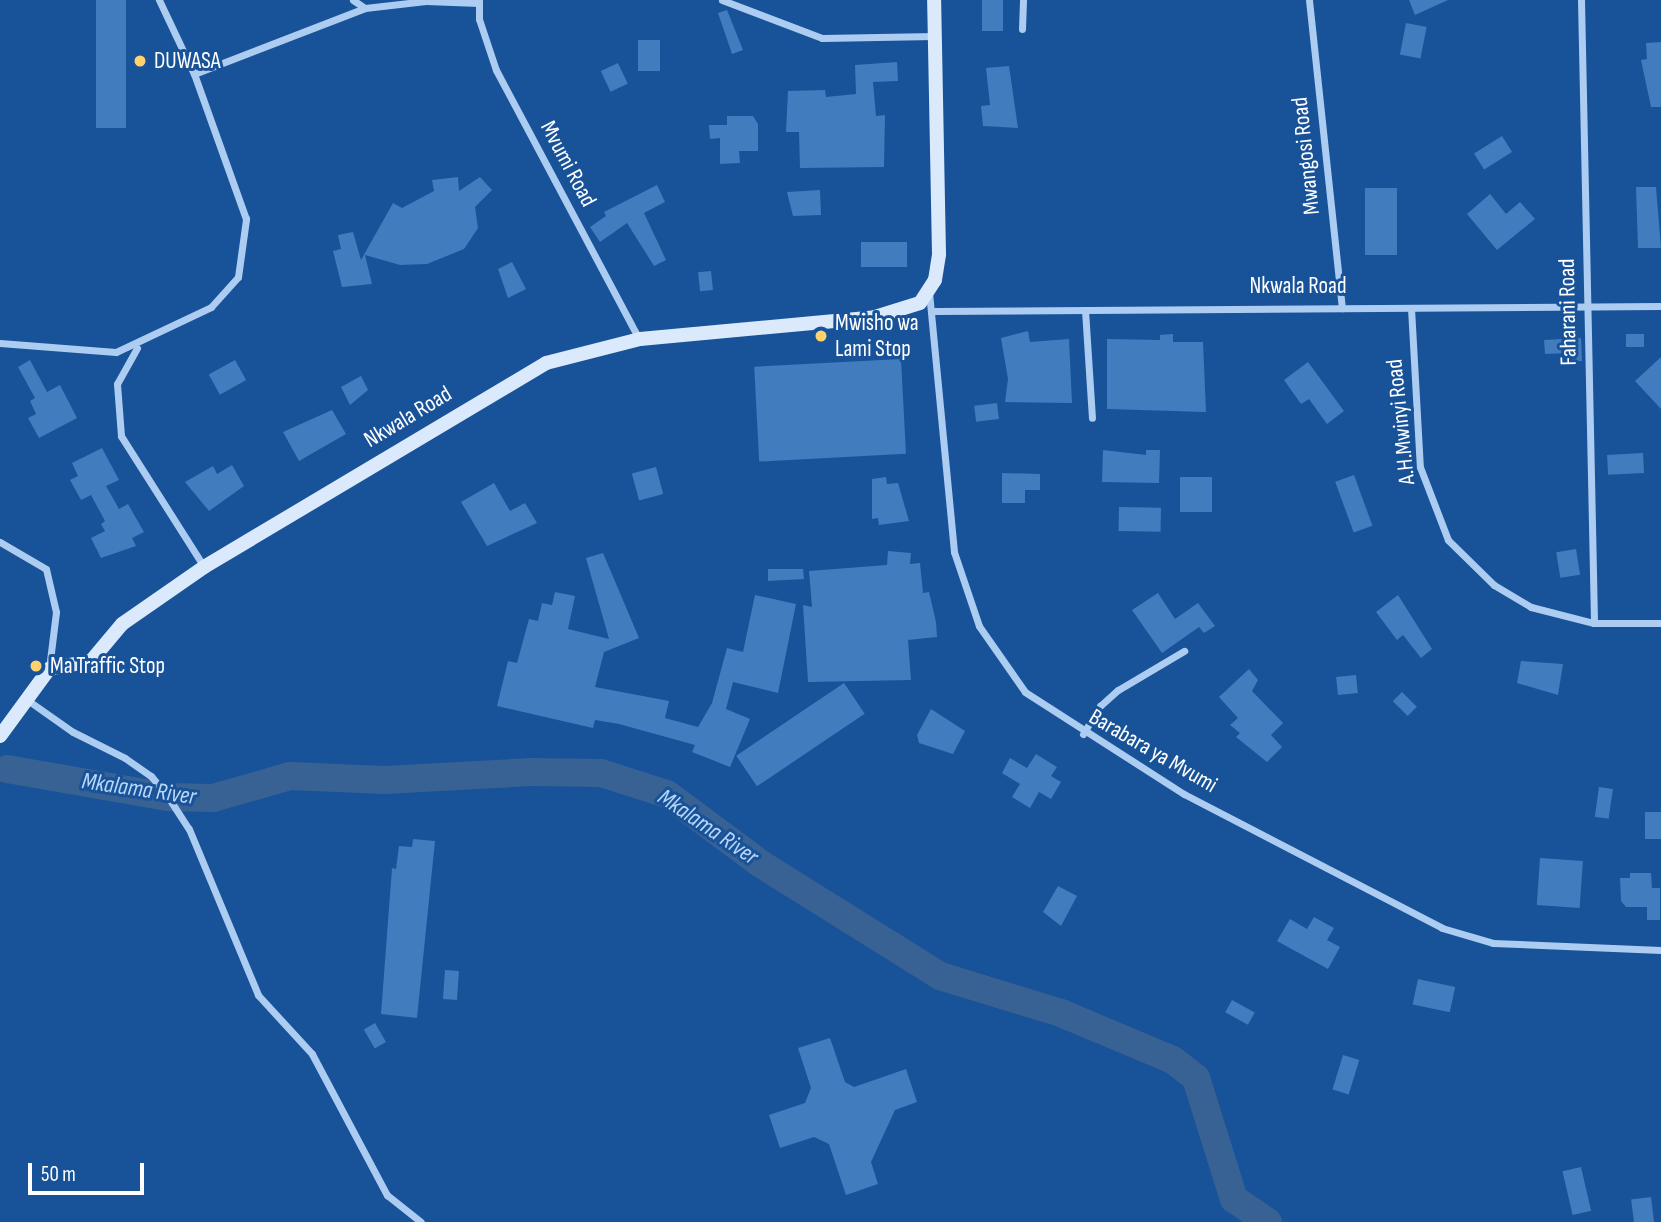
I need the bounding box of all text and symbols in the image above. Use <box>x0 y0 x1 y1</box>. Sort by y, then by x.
place label: DUWASA <box>154 47 221 75</box>
marker: DUWASA <box>132 53 148 69</box>
street label: Mwangosi Road <box>1286 96 1326 216</box>
street label: Mvumi Road <box>534 116 602 212</box>
street label: Faharani Road <box>1553 258 1583 366</box>
street label: Nkwala Road <box>1249 272 1347 300</box>
place label: Mwisho wa Lami Stop <box>835 309 919 363</box>
marker: Mwisho wa Lami Stop <box>813 328 829 344</box>
street label: A.H.Mwinyi Road <box>1381 358 1421 486</box>
street label: Nkwala Road <box>359 380 457 454</box>
place label: Ma Traffic Stop <box>50 652 165 680</box>
marker: Ma Traffic Stop <box>28 658 44 674</box>
street label: Barabara ya Mvumi <box>1084 703 1222 799</box>
water label: Mkalama River <box>80 767 198 811</box>
water label: Mkalama River <box>652 783 764 871</box>
scale bar <box>32 1148 147 1192</box>
text: 50 m <box>41 1162 76 1187</box>

